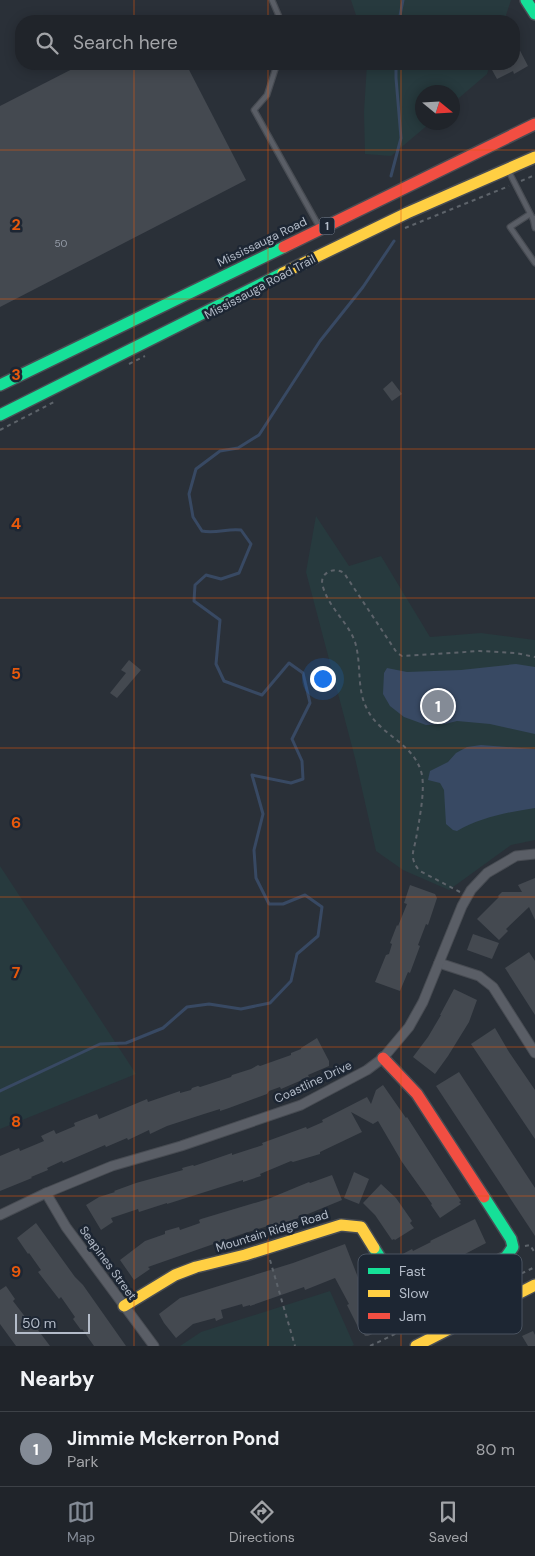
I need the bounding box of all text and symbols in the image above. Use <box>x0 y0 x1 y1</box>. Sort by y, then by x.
search box <box>15 15 520 70</box>
icon: search <box>33 29 61 57</box>
text: Search here <box>73 30 178 55</box>
north arrow <box>415 85 460 130</box>
street label: Mississauga Road <box>215 213 309 271</box>
text: 2 <box>11 214 21 235</box>
road number: 1 <box>320 218 334 235</box>
house number: 50 <box>55 237 68 250</box>
street label: Mississauga Road Trail <box>202 251 318 323</box>
text: 3 <box>11 364 21 385</box>
text: 4 <box>11 513 21 534</box>
text: 5 <box>11 663 21 684</box>
your location <box>310 666 336 692</box>
pin: 1 <box>422 687 454 725</box>
text: 6 <box>11 812 21 833</box>
text: 7 <box>12 962 21 983</box>
street label: Coastline Drive <box>272 1057 354 1107</box>
text: 8 <box>11 1111 21 1132</box>
street label: Mountain Ridge Road <box>214 1206 330 1256</box>
street label: Seapines Street <box>76 1223 140 1303</box>
legend <box>358 1254 522 1334</box>
text: 9 <box>11 1261 21 1282</box>
text: Fast <box>399 1262 426 1280</box>
text: Slow <box>399 1284 429 1302</box>
text: Jam <box>399 1307 426 1325</box>
scale bar <box>15 1311 90 1334</box>
text: 50 m <box>22 1314 56 1332</box>
text: Nearby <box>20 1365 94 1393</box>
text: Jimmie Mckerron Pond <box>67 1426 279 1451</box>
text: 1 <box>33 1439 39 1460</box>
text: 80 m <box>476 1439 515 1460</box>
text: Park <box>67 1451 99 1472</box>
tab: Map <box>67 1498 95 1546</box>
tab: Directions <box>229 1498 295 1546</box>
tab: Saved <box>429 1498 468 1546</box>

